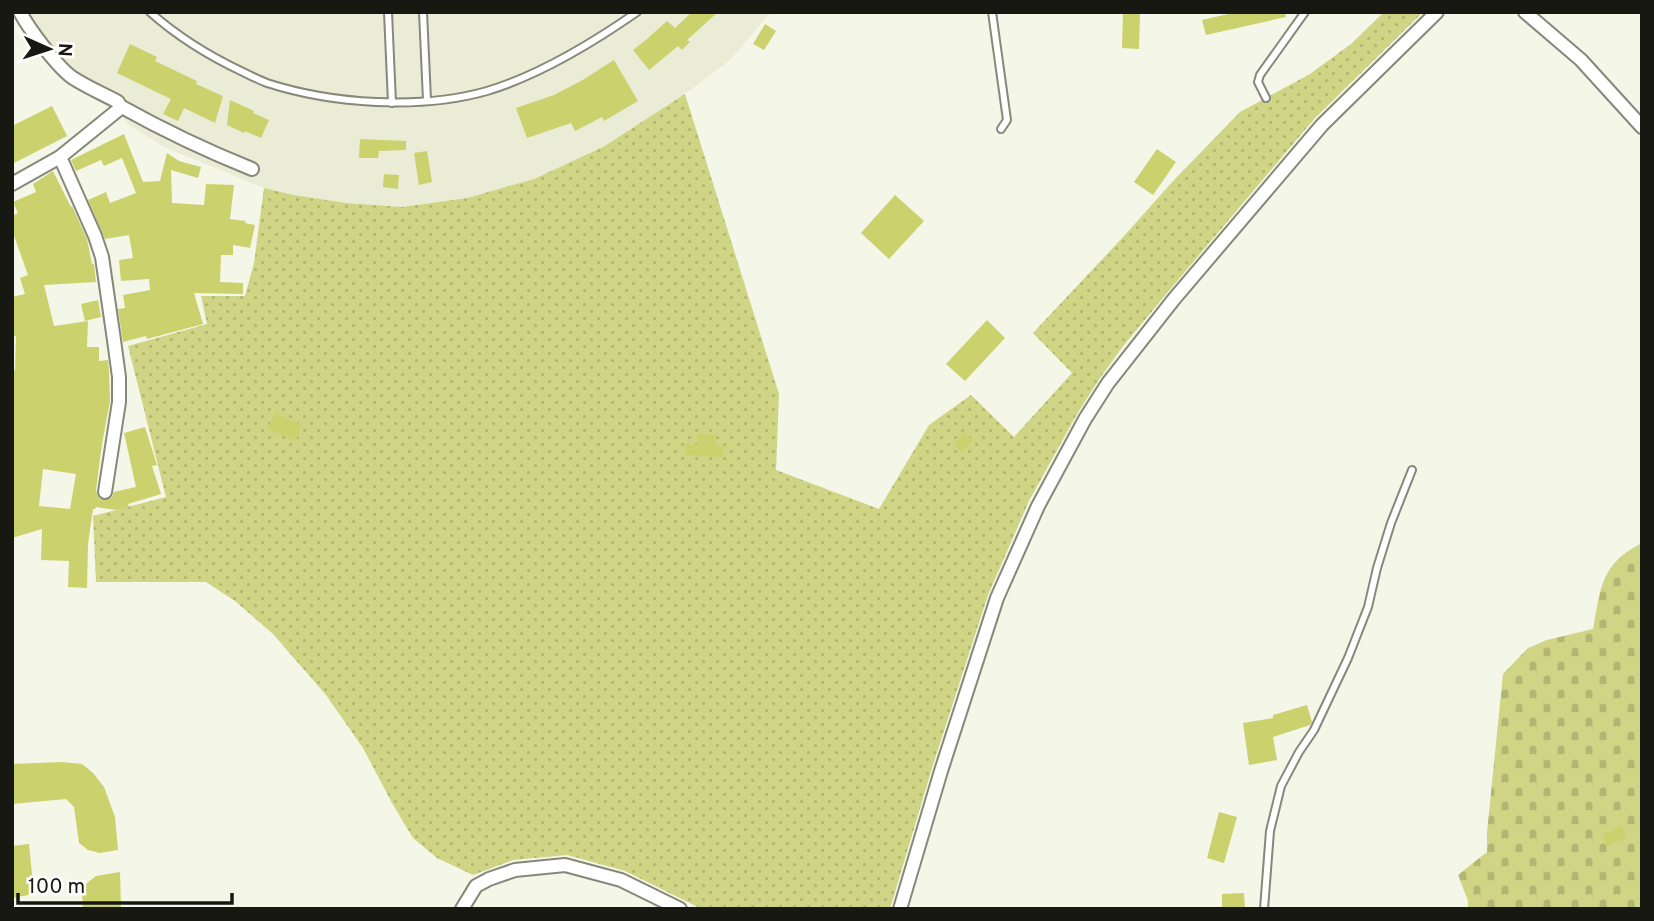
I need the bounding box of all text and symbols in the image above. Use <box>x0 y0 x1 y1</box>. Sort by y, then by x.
north arrow <box>14 14 84 84</box>
text: N <box>52 42 76 57</box>
scale bar <box>18 862 231 906</box>
text: 100 m <box>28 874 85 901</box>

